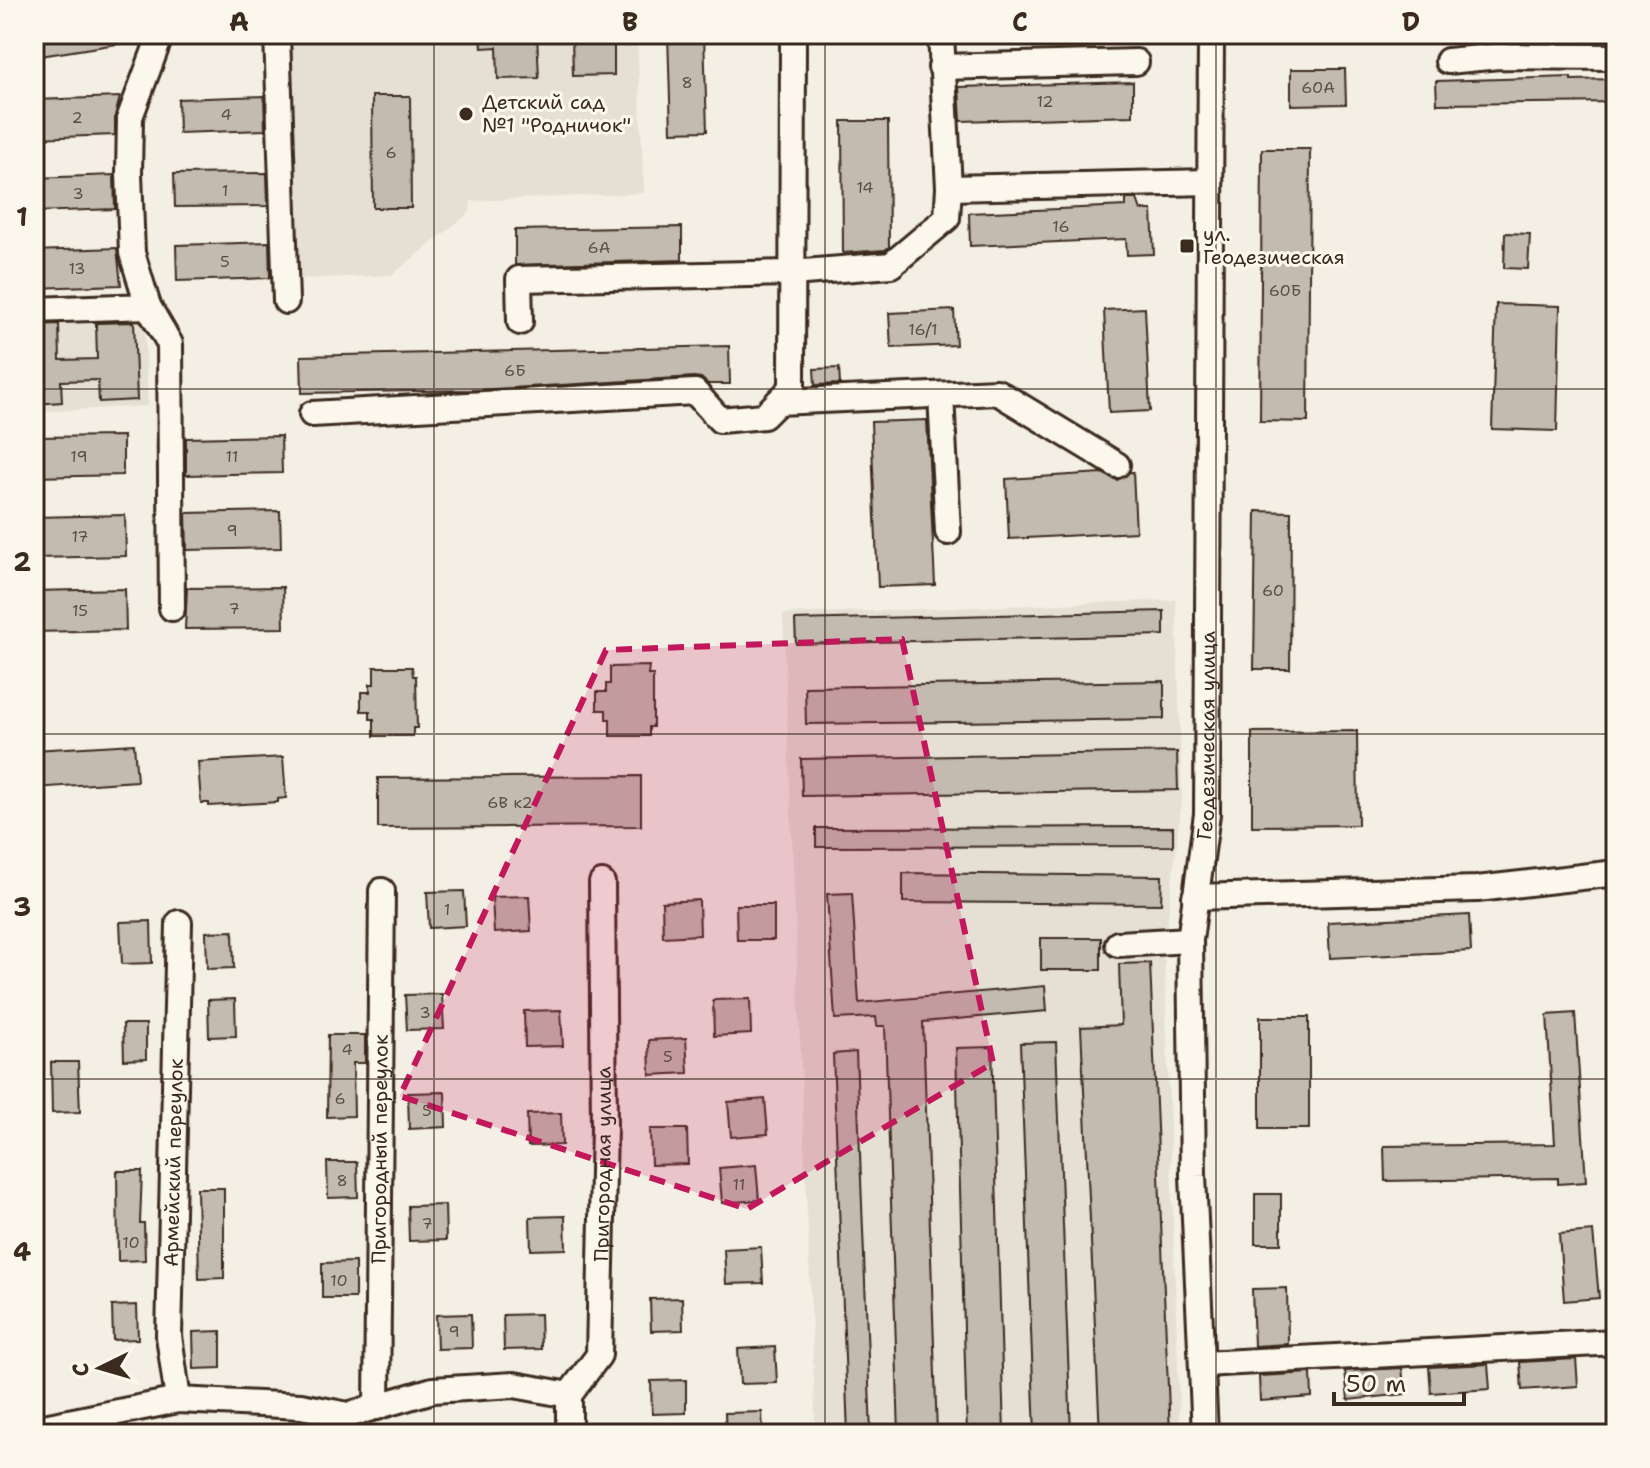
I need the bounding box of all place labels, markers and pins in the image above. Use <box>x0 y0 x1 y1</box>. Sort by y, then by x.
place label: Детский сад №1 "Родничок" <box>482 89 631 138</box>
marker: Детский сад №1 "Родничок" <box>457 105 475 123</box>
place label: ул. Геодезическая <box>1203 221 1345 270</box>
marker: ул. Геодезическая <box>1178 237 1196 255</box>

